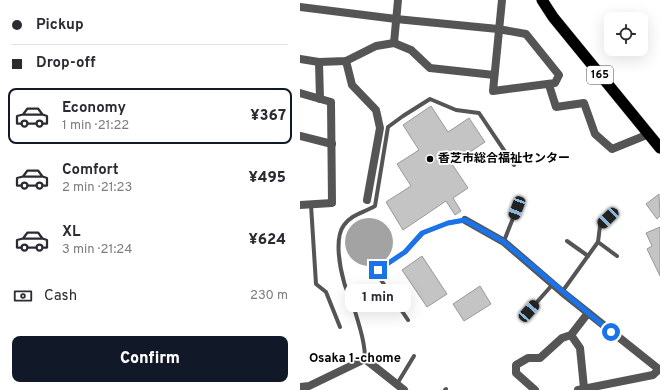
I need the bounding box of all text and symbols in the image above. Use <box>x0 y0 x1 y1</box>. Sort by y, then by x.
map controls <box>604 12 648 56</box>
button: locate <box>604 12 648 56</box>
text: Pickup <box>36 16 84 35</box>
text: Drop-off <box>36 54 96 73</box>
road number: 165 <box>587 66 613 84</box>
icon: car <box>14 98 50 134</box>
text: Economy <box>62 99 126 118</box>
text: ¥367 <box>250 107 286 126</box>
text: 1 min · 21:22 <box>62 118 129 134</box>
place label: 香芝市総合福祉センター <box>438 151 570 167</box>
marker: 香芝市総合福祉センター <box>425 154 435 164</box>
icon: car <box>14 160 50 196</box>
text: Comfort <box>62 161 119 180</box>
text: ¥495 <box>248 169 286 188</box>
text: 2 min · 21:23 <box>62 180 132 196</box>
car <box>507 195 527 221</box>
car <box>595 205 621 231</box>
icon: car <box>14 222 50 258</box>
text: XL <box>62 223 80 242</box>
text: ¥624 <box>248 231 286 250</box>
text: 3 min · 21:24 <box>62 242 132 258</box>
route end <box>369 261 387 279</box>
callout: 1 min <box>345 284 411 312</box>
icon: cash <box>12 285 34 307</box>
text: Cash <box>44 287 77 306</box>
text: 230 m <box>250 288 288 304</box>
text: 1 min <box>362 290 394 306</box>
car <box>517 298 541 324</box>
route start <box>602 323 620 341</box>
button: Confirm <box>12 336 288 382</box>
district label: Osaka 1-chome <box>309 351 401 367</box>

